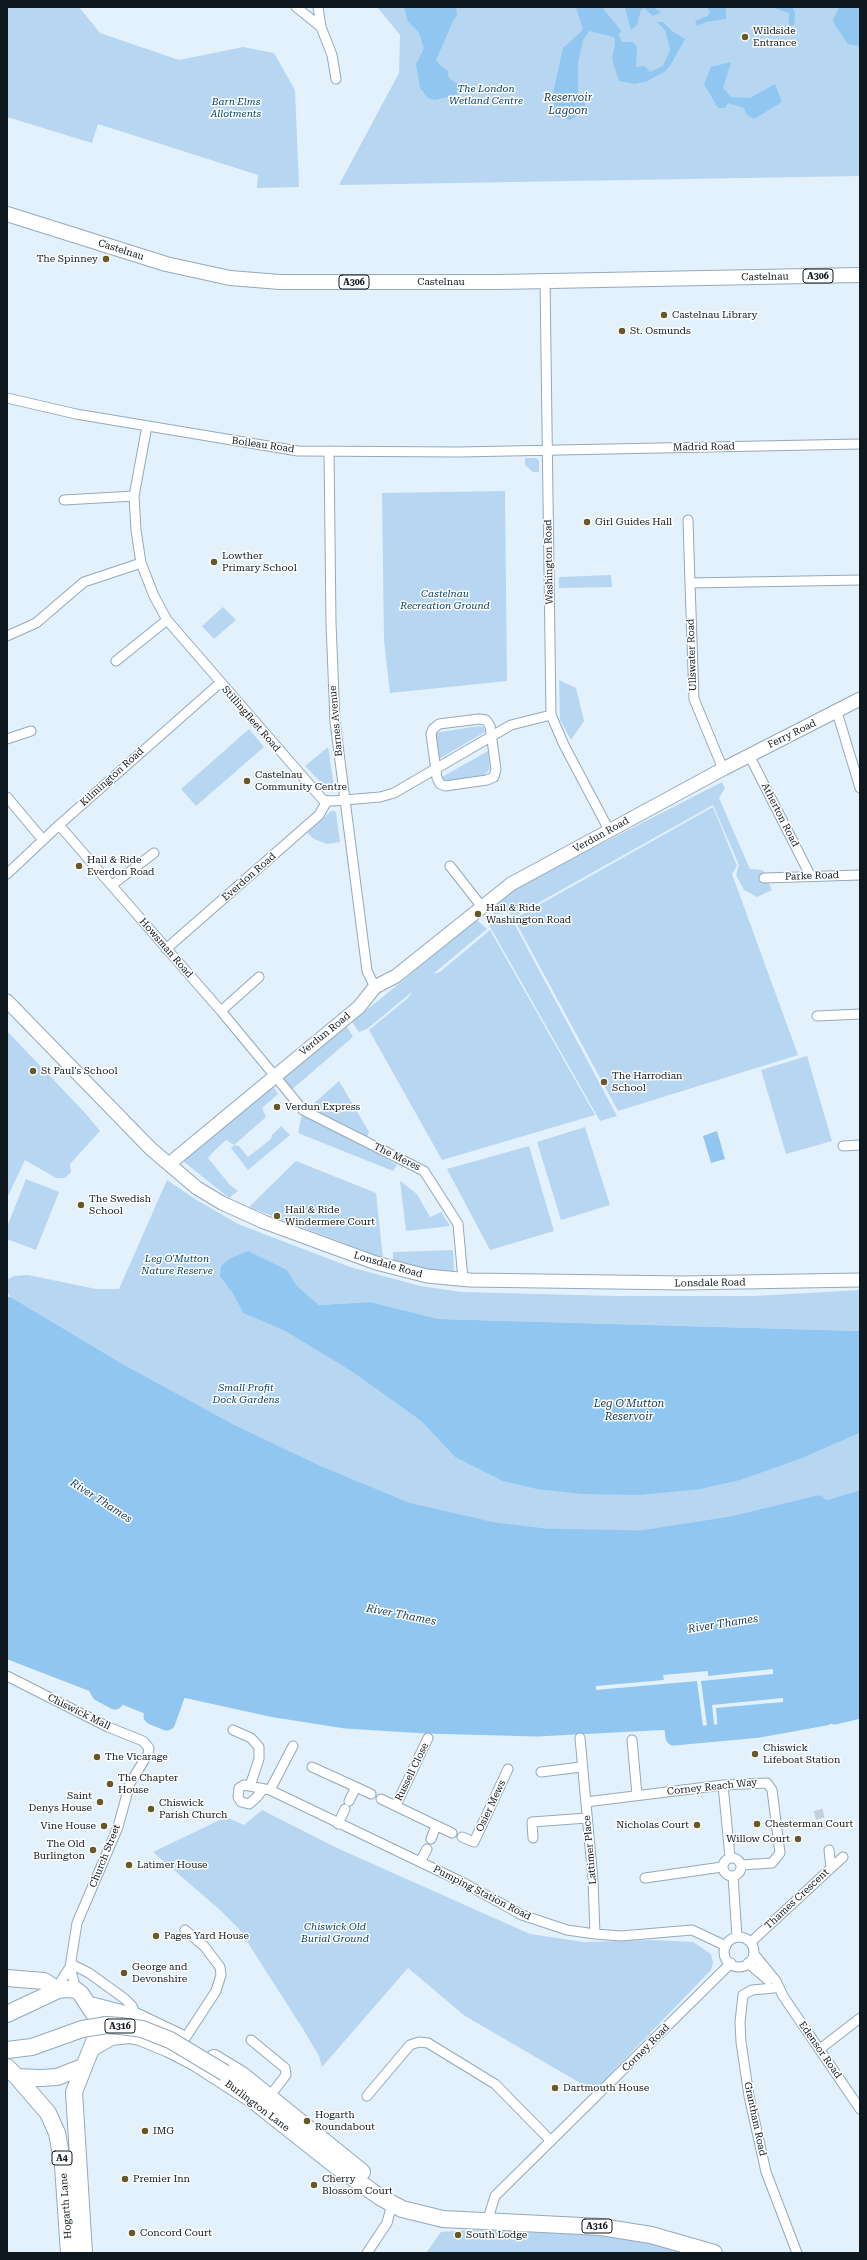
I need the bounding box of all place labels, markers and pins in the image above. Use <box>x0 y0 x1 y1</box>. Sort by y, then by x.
place label: Wildside Entrance <box>753 25 797 48</box>
marker: Wildside Entrance <box>740 32 750 42</box>
place label: The Spinney <box>37 253 98 265</box>
marker: The Spinney <box>101 254 111 264</box>
place label: Castelnau Library <box>672 309 758 321</box>
marker: Castelnau Library <box>659 310 669 320</box>
place label: St. Osmunds <box>630 325 691 337</box>
marker: St. Osmunds <box>617 326 627 336</box>
place label: Girl Guides Hall <box>595 516 672 528</box>
marker: Girl Guides Hall <box>582 517 592 527</box>
place label: Lowther Primary School <box>222 550 297 574</box>
marker: Lowther Primary School <box>209 557 219 567</box>
place label: Castelnau Community Centre <box>255 769 347 792</box>
marker: Castelnau Community Centre <box>242 776 252 786</box>
place label: Hail & Ride Everdon Road <box>87 854 154 878</box>
marker: Hail & Ride Everdon Road <box>74 861 84 871</box>
place label: Hail & Ride Washington Road <box>486 902 571 926</box>
marker: Hail & Ride Washington Road <box>473 909 483 919</box>
place label: St Paul's School <box>41 1065 118 1077</box>
marker: St Paul's School <box>28 1066 38 1076</box>
place label: The Harrodian School <box>612 1070 683 1094</box>
marker: The Harrodian School <box>599 1077 609 1087</box>
place label: Verdun Express <box>285 1101 360 1113</box>
marker: Verdun Express <box>272 1102 282 1112</box>
place label: The Swedish School <box>89 1193 151 1216</box>
marker: The Swedish School <box>76 1200 86 1210</box>
place label: Hail & Ride Windermere Court <box>285 1204 375 1228</box>
marker: Hail & Ride Windermere Court <box>272 1211 282 1221</box>
place label: Chiswick Lifeboat Station <box>763 1742 840 1766</box>
marker: Chiswick Lifeboat Station <box>750 1749 760 1759</box>
place label: The Vicarage <box>105 1751 168 1763</box>
marker: The Vicarage <box>92 1752 102 1762</box>
place label: The Chapter House <box>118 1772 178 1796</box>
marker: The Chapter House <box>105 1779 115 1789</box>
place label: Saint Denys House <box>28 1790 92 1814</box>
marker: Saint Denys House <box>95 1797 105 1807</box>
place label: Chiswick Parish Church <box>159 1797 227 1820</box>
marker: Chiswick Parish Church <box>146 1804 156 1814</box>
place label: Chesterman Court <box>765 1818 853 1830</box>
place label: Nicholas Court <box>616 1819 689 1831</box>
marker: Chesterman Court <box>752 1819 762 1829</box>
place label: Vine House <box>41 1820 96 1832</box>
marker: Nicholas Court <box>692 1820 702 1830</box>
marker: Vine House <box>99 1821 109 1831</box>
place label: Willow Court <box>726 1833 790 1845</box>
marker: Willow Court <box>793 1834 803 1844</box>
place label: The Old Burlington <box>33 1838 85 1862</box>
marker: The Old Burlington <box>88 1845 98 1855</box>
place label: Latimer House <box>137 1859 208 1871</box>
marker: Latimer House <box>124 1860 134 1870</box>
place label: Pages Yard House <box>164 1930 249 1942</box>
marker: Pages Yard House <box>151 1931 161 1941</box>
place label: George and Devonshire <box>132 1961 187 1984</box>
marker: George and Devonshire <box>119 1968 129 1978</box>
place label: Dartmouth House <box>563 2082 649 2094</box>
marker: Dartmouth House <box>550 2083 560 2093</box>
place label: Hogarth Roundabout <box>315 2109 375 2132</box>
marker: Hogarth Roundabout <box>302 2116 312 2126</box>
place label: IMG <box>153 2125 174 2137</box>
marker: IMG <box>140 2126 150 2136</box>
place label: Premier Inn <box>133 2173 190 2185</box>
place label: Cherry Blossom Court <box>322 2173 393 2196</box>
marker: Premier Inn <box>120 2174 130 2184</box>
marker: Cherry Blossom Court <box>309 2180 319 2190</box>
place label: Concord Court <box>140 2227 212 2239</box>
marker: Concord Court <box>127 2228 137 2238</box>
place label: South Lodge <box>466 2229 527 2241</box>
marker: South Lodge <box>453 2230 463 2240</box>

